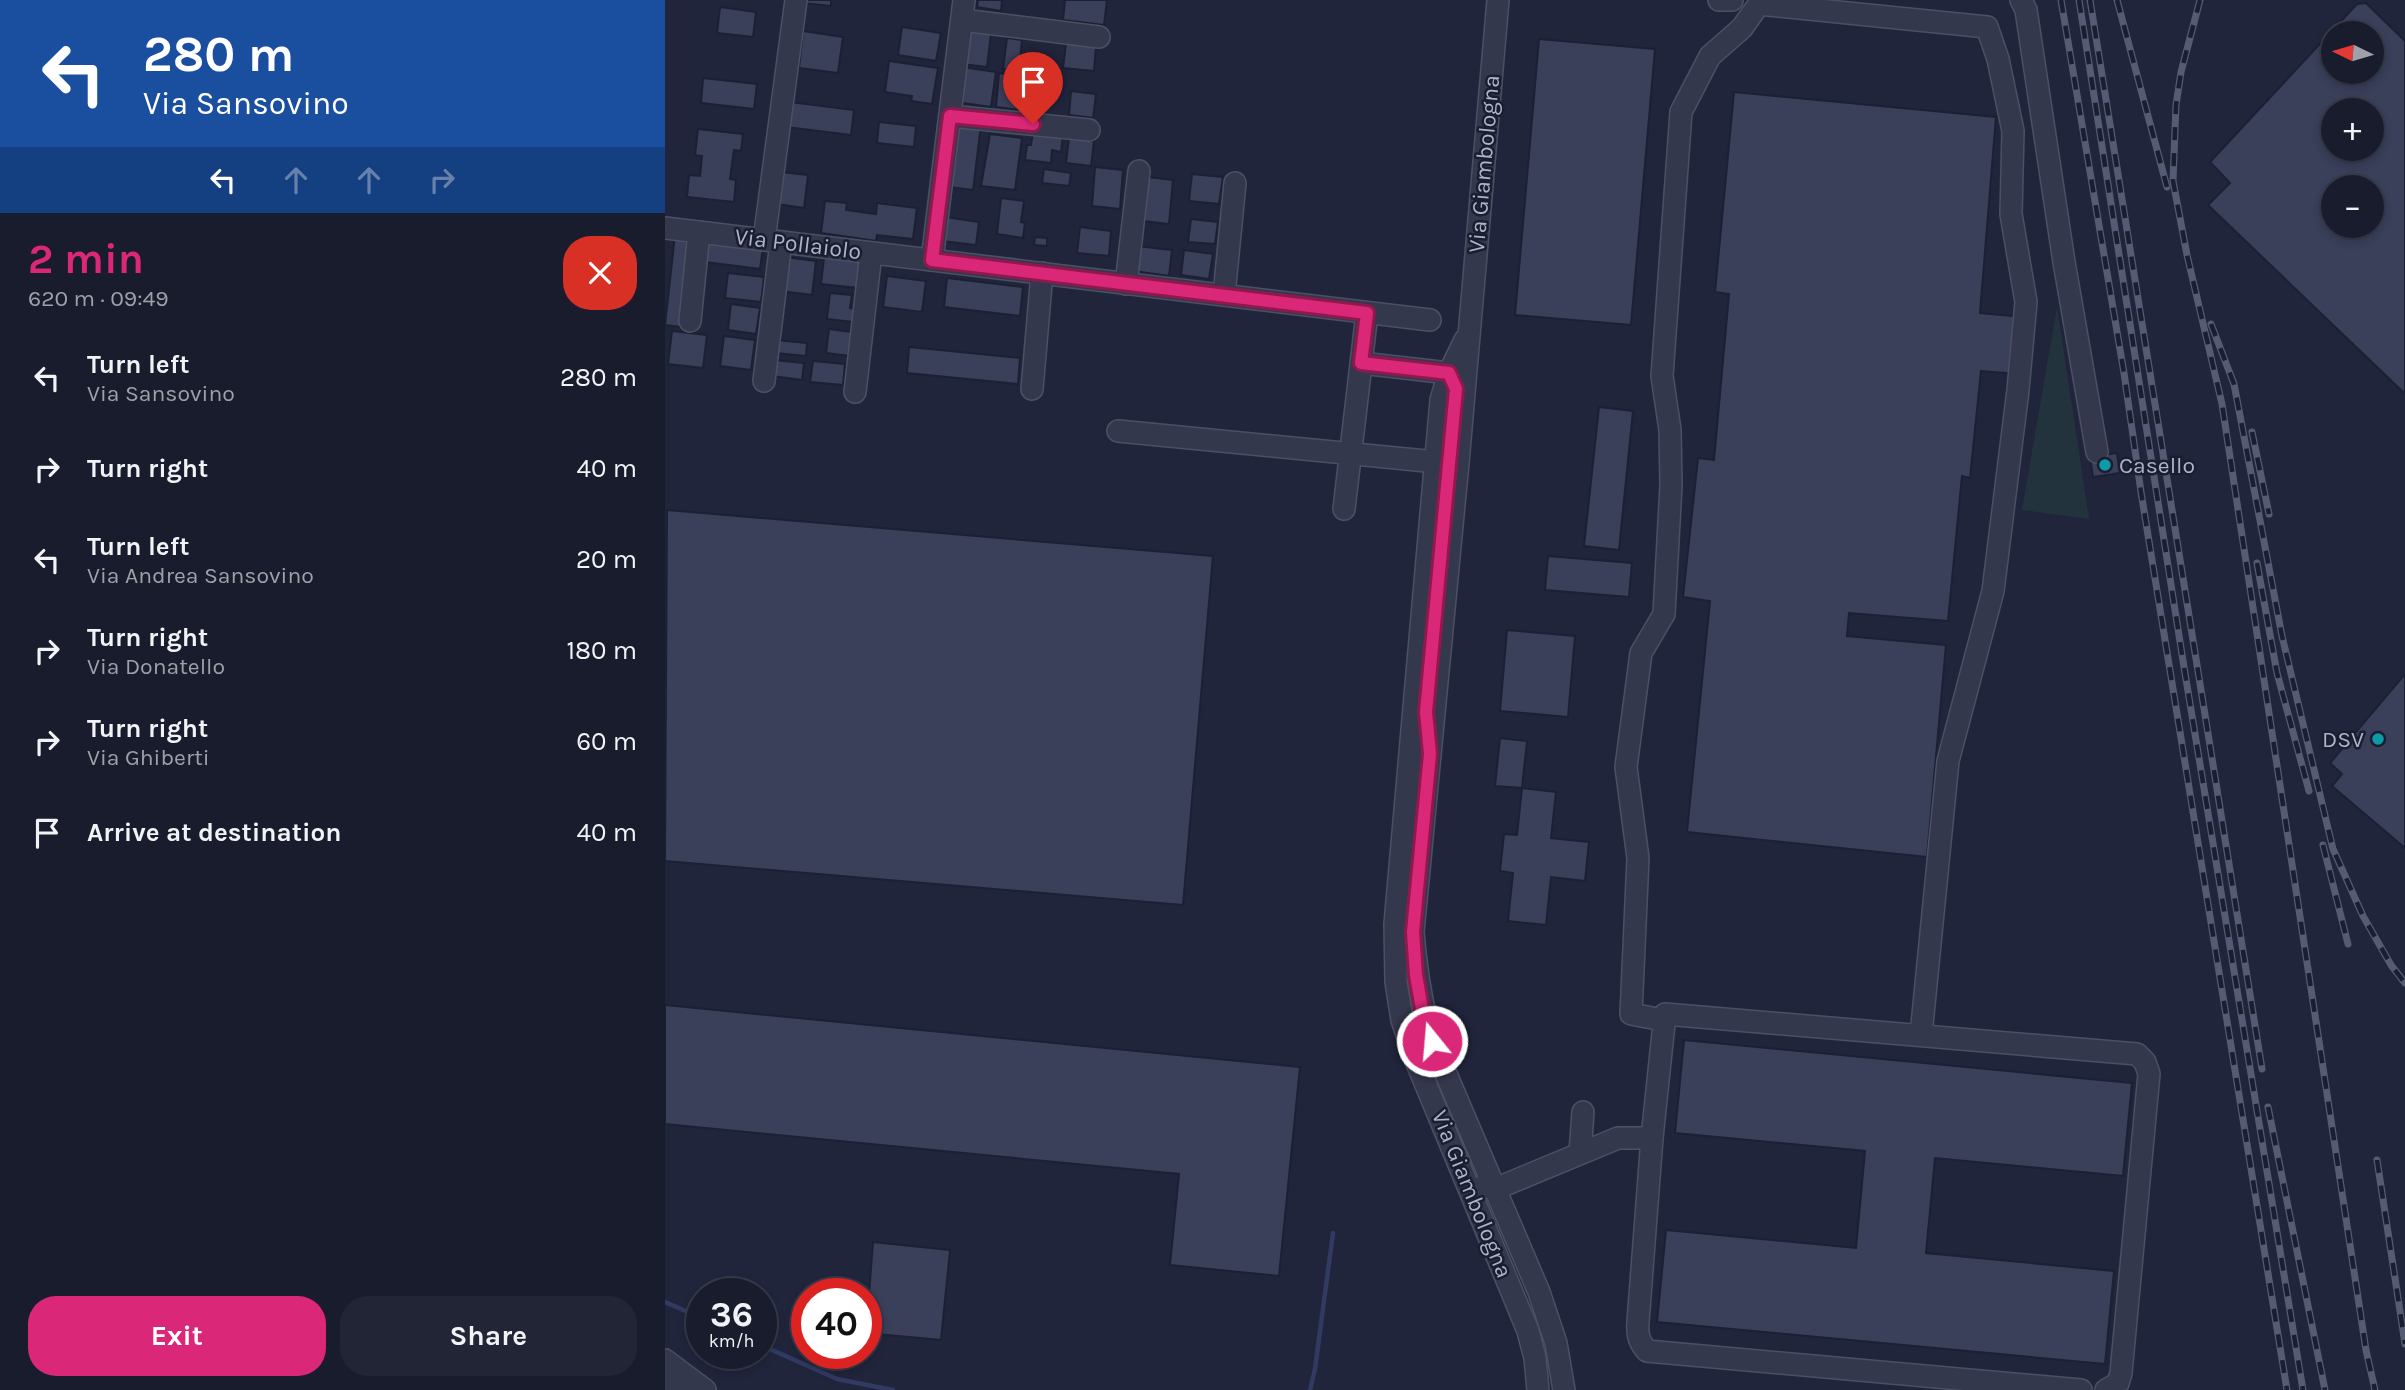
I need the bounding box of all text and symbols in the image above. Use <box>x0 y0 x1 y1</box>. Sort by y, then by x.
north arrow <box>2321 21 2383 84</box>
map controls <box>2321 21 2384 238</box>
text: 280 m <box>143 26 294 83</box>
icon: left <box>28 28 119 119</box>
pin <box>1003 52 1063 124</box>
icon: arrive <box>1014 63 1052 101</box>
street label: Via Giambologna <box>1463 74 1505 254</box>
text: Via Sansovino <box>143 85 349 122</box>
button: + <box>2321 98 2384 161</box>
icon: left <box>204 161 242 199</box>
icon: ahead <box>277 161 315 199</box>
icon: ahead <box>350 161 388 199</box>
icon: right <box>423 161 461 199</box>
button: − <box>2321 175 2384 238</box>
street label: Via Pollaiolo <box>733 223 863 265</box>
text: 2 min <box>28 234 144 284</box>
button: close <box>563 236 637 310</box>
text: 620 m · 09:49 <box>28 285 169 312</box>
text: Turn left <box>87 349 189 380</box>
icon: left <box>28 359 66 397</box>
text: 280 m <box>560 362 637 393</box>
text: Via Sansovino <box>87 380 235 407</box>
icon: right <box>28 450 66 488</box>
place label: Casello <box>2119 452 2195 479</box>
text: Turn right <box>87 453 208 484</box>
text: 40 m <box>577 453 637 484</box>
marker: Casello <box>2097 457 2113 473</box>
text: Turn left <box>87 531 189 562</box>
icon: left <box>28 541 66 579</box>
text: 20 m <box>576 544 637 575</box>
text: Via Andrea Sansovino <box>87 562 314 589</box>
text: Turn right <box>87 622 208 653</box>
icon: right <box>28 632 66 670</box>
text: 180 m <box>567 635 637 666</box>
text: Via Donatello <box>87 653 225 680</box>
text: Turn right <box>87 713 208 744</box>
icon: right <box>28 723 66 761</box>
text: 60 m <box>576 726 637 757</box>
place label: DSV <box>2322 726 2364 753</box>
marker: DSV <box>2370 731 2386 747</box>
text: Via Ghiberti <box>87 744 210 771</box>
icon: arrive <box>28 814 66 852</box>
text: Arrive at destination <box>87 817 341 848</box>
text: 40 m <box>577 817 637 848</box>
position arrow <box>1395 1004 1469 1078</box>
street label: Via Giambologna <box>1426 1106 1518 1282</box>
speed limit sign: 40 <box>791 1278 882 1369</box>
text: 36 <box>710 1294 753 1335</box>
button: Exit <box>28 1296 326 1376</box>
button: Share <box>340 1296 637 1376</box>
text: km/h <box>709 1330 754 1352</box>

